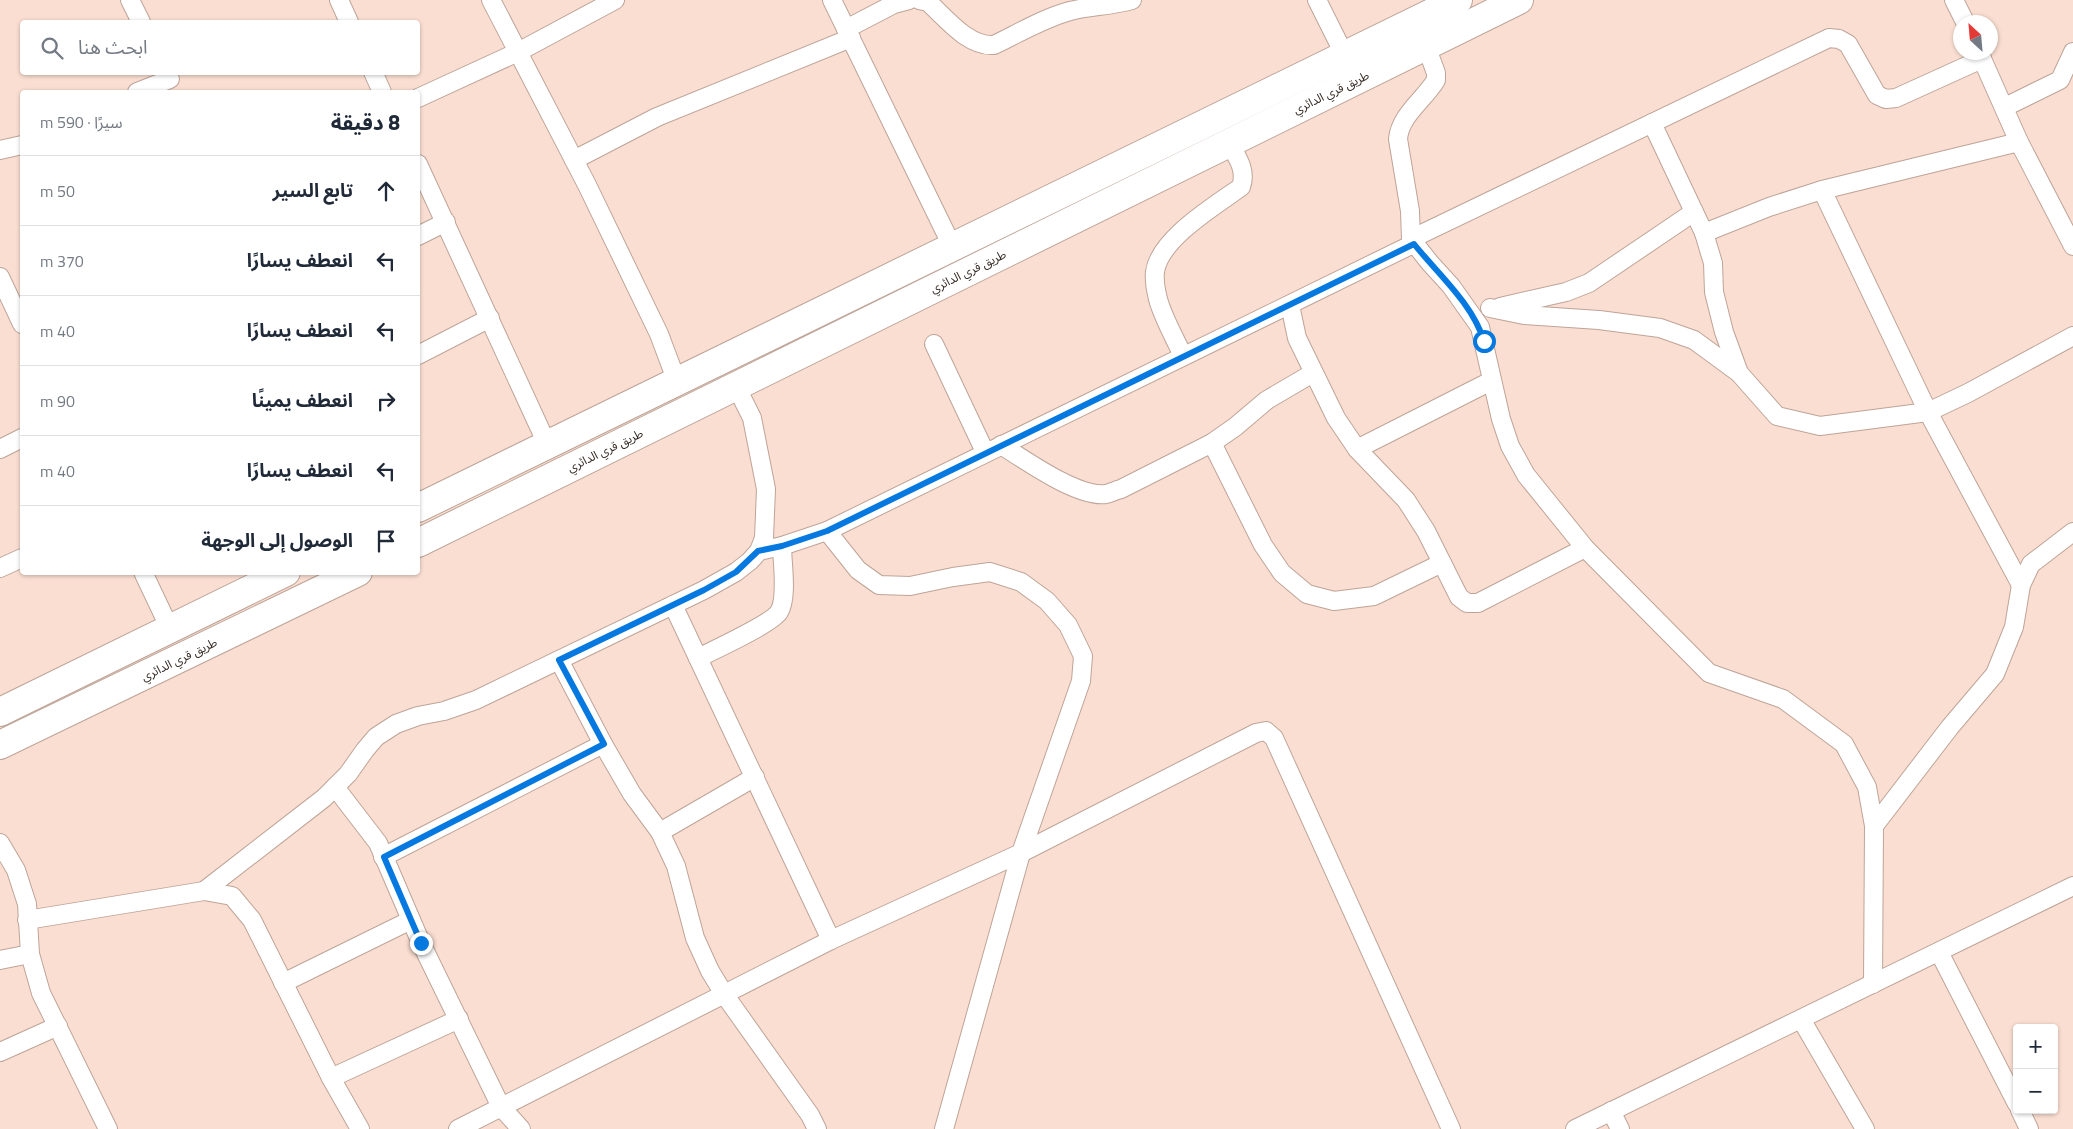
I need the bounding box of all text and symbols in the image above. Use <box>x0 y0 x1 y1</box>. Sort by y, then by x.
north arrow <box>1953 15 1998 60</box>
search box <box>20 20 420 75</box>
text: ابحث هنا <box>78 32 148 61</box>
icon: search <box>38 34 66 62</box>
street label: طريق قري الدائري <box>1290 65 1373 119</box>
text: 8 دقيقة <box>331 106 400 138</box>
text: سيرًا · 590 m <box>40 110 123 134</box>
text: تابع السير <box>273 175 353 204</box>
icon: ahead <box>372 177 400 205</box>
text: 50 m <box>40 179 75 203</box>
street label: طريق قري الدائري <box>927 244 1010 298</box>
text: انعطف يسارًا <box>247 245 353 274</box>
icon: left <box>372 247 400 275</box>
text: 370 m <box>40 249 84 273</box>
text: انعطف يسارًا <box>247 315 353 344</box>
icon: left <box>372 317 400 345</box>
text: 40 m <box>40 319 75 343</box>
route start <box>1473 330 1496 353</box>
text: انعطف يمينًا <box>252 385 353 414</box>
icon: right <box>372 387 400 415</box>
text: 90 m <box>40 389 75 413</box>
street label: طريق قري الدائري <box>564 423 647 477</box>
text: انعطف يسارًا <box>247 455 353 484</box>
icon: left <box>372 457 400 485</box>
text: 40 m <box>40 459 75 483</box>
text: الوصول إلى الوجهة <box>201 525 353 554</box>
icon: arrive <box>372 527 400 555</box>
street label: طريق قري الدائري <box>138 632 221 686</box>
route end <box>410 932 433 955</box>
map controls <box>2013 1024 2058 1114</box>
button: + <box>2013 1024 2058 1069</box>
button: − <box>2013 1069 2058 1114</box>

